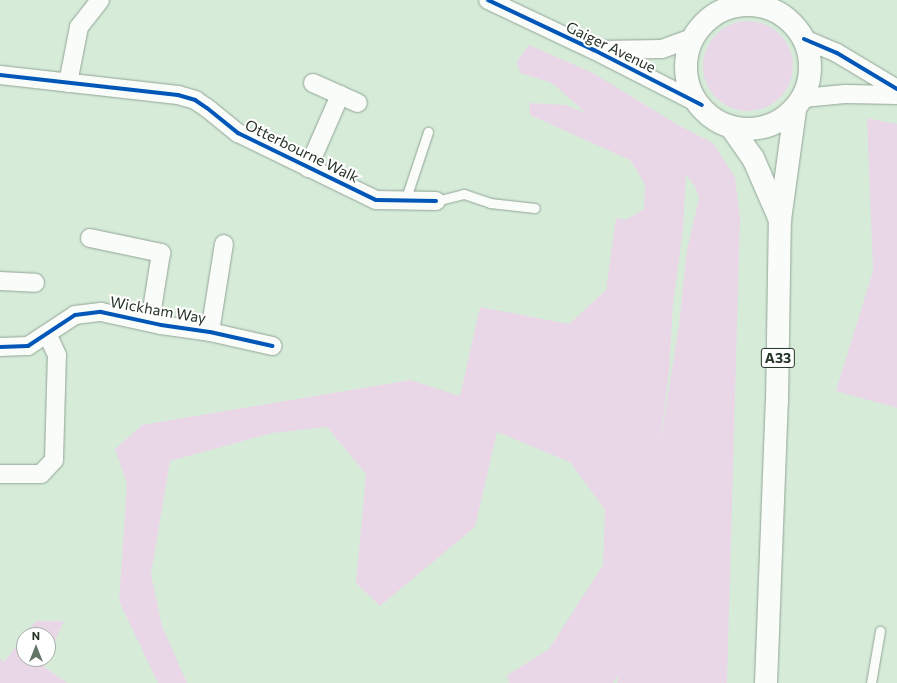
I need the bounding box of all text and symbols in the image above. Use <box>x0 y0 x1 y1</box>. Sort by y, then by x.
street label: Gaiger Avenue <box>563 18 659 76</box>
street label: Otterbourne Walk <box>242 116 362 186</box>
street label: Wickham Way <box>109 293 207 327</box>
road number: A33 <box>760 346 796 370</box>
north arrow <box>16 627 56 667</box>
text: N <box>32 629 40 642</box>

